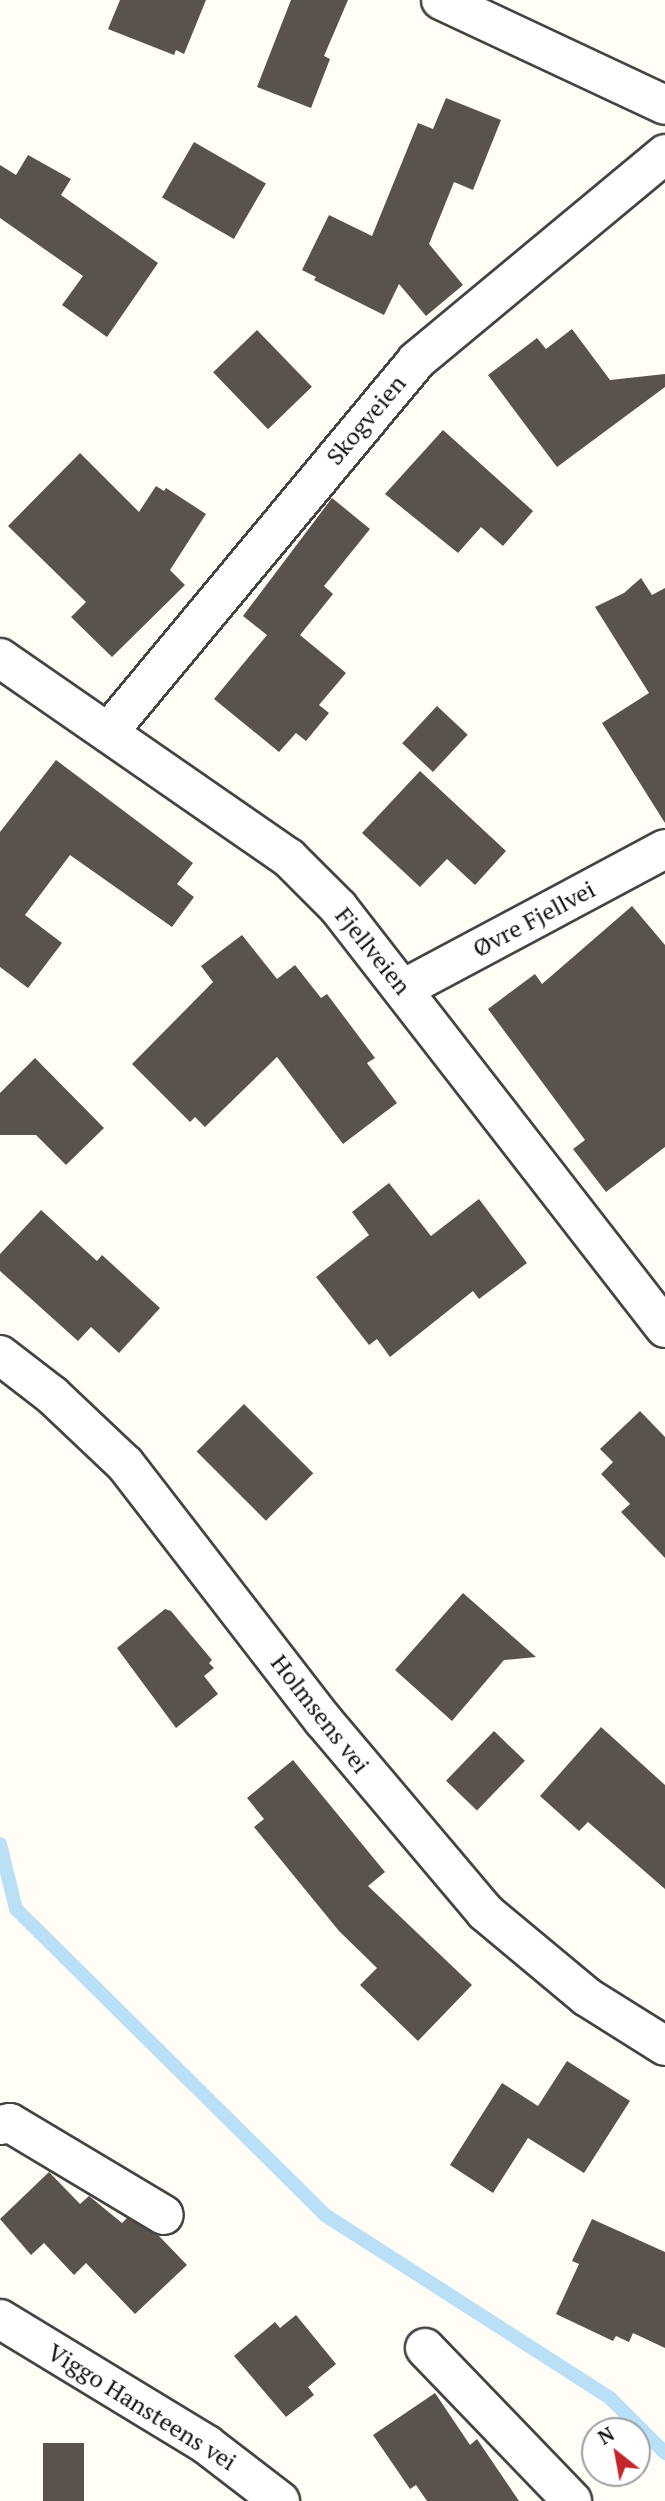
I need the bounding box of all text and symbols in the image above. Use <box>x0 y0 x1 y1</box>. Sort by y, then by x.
street label: Skogveien <box>320 369 412 471</box>
street label: Øvre Fjellvei <box>468 875 600 963</box>
street label: Fjellveien <box>329 902 417 1000</box>
street label: Holmsens vei <box>265 1649 375 1779</box>
street label: Viggo Hansteens vei <box>42 2337 242 2477</box>
north arrow <box>581 2417 651 2487</box>
text: N <box>593 2421 619 2450</box>

